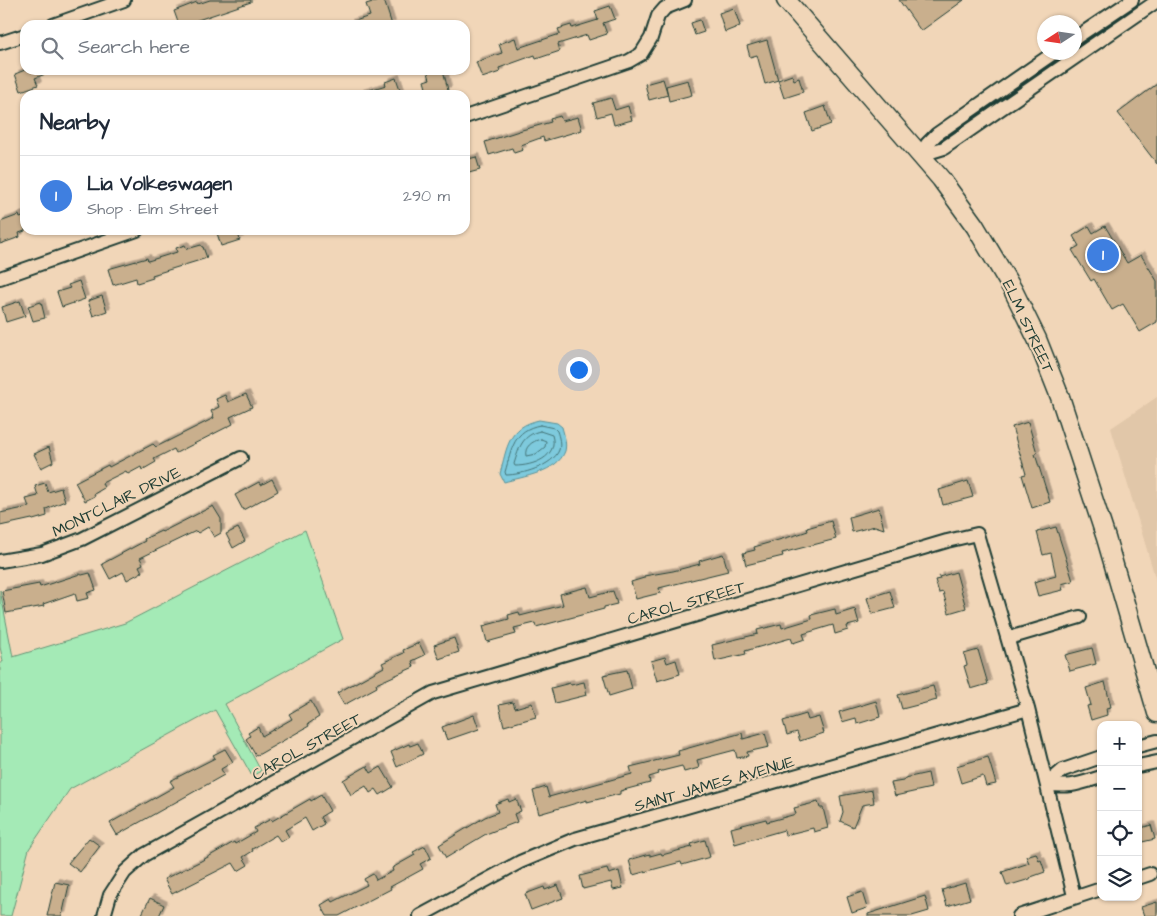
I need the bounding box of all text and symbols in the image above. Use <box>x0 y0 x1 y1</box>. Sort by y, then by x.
north arrow <box>1037 15 1082 60</box>
search box <box>20 20 470 75</box>
icon: search <box>38 34 66 62</box>
text: Search here <box>78 34 190 61</box>
text: Nearby <box>40 108 110 137</box>
text: Lia Volkeswagen <box>87 171 232 198</box>
text: 1 <box>55 185 57 207</box>
text: 290 m <box>403 185 450 207</box>
text: Shop · Elm Street <box>87 198 218 220</box>
pin: 1 <box>1087 236 1119 274</box>
street label: ELM STREET <box>997 276 1059 377</box>
your location <box>566 357 592 383</box>
street label: MONTCLAIR DRIVE <box>48 461 185 543</box>
street label: CAROL STREET <box>625 576 748 630</box>
street label: CAROL STREET <box>248 708 365 786</box>
map controls <box>1097 721 1142 901</box>
button: + <box>1097 721 1142 766</box>
street label: SAINT JAMES AVENUE <box>632 750 797 817</box>
button: − <box>1097 766 1142 811</box>
button: locate <box>1097 811 1142 856</box>
button: layers <box>1097 856 1142 901</box>

